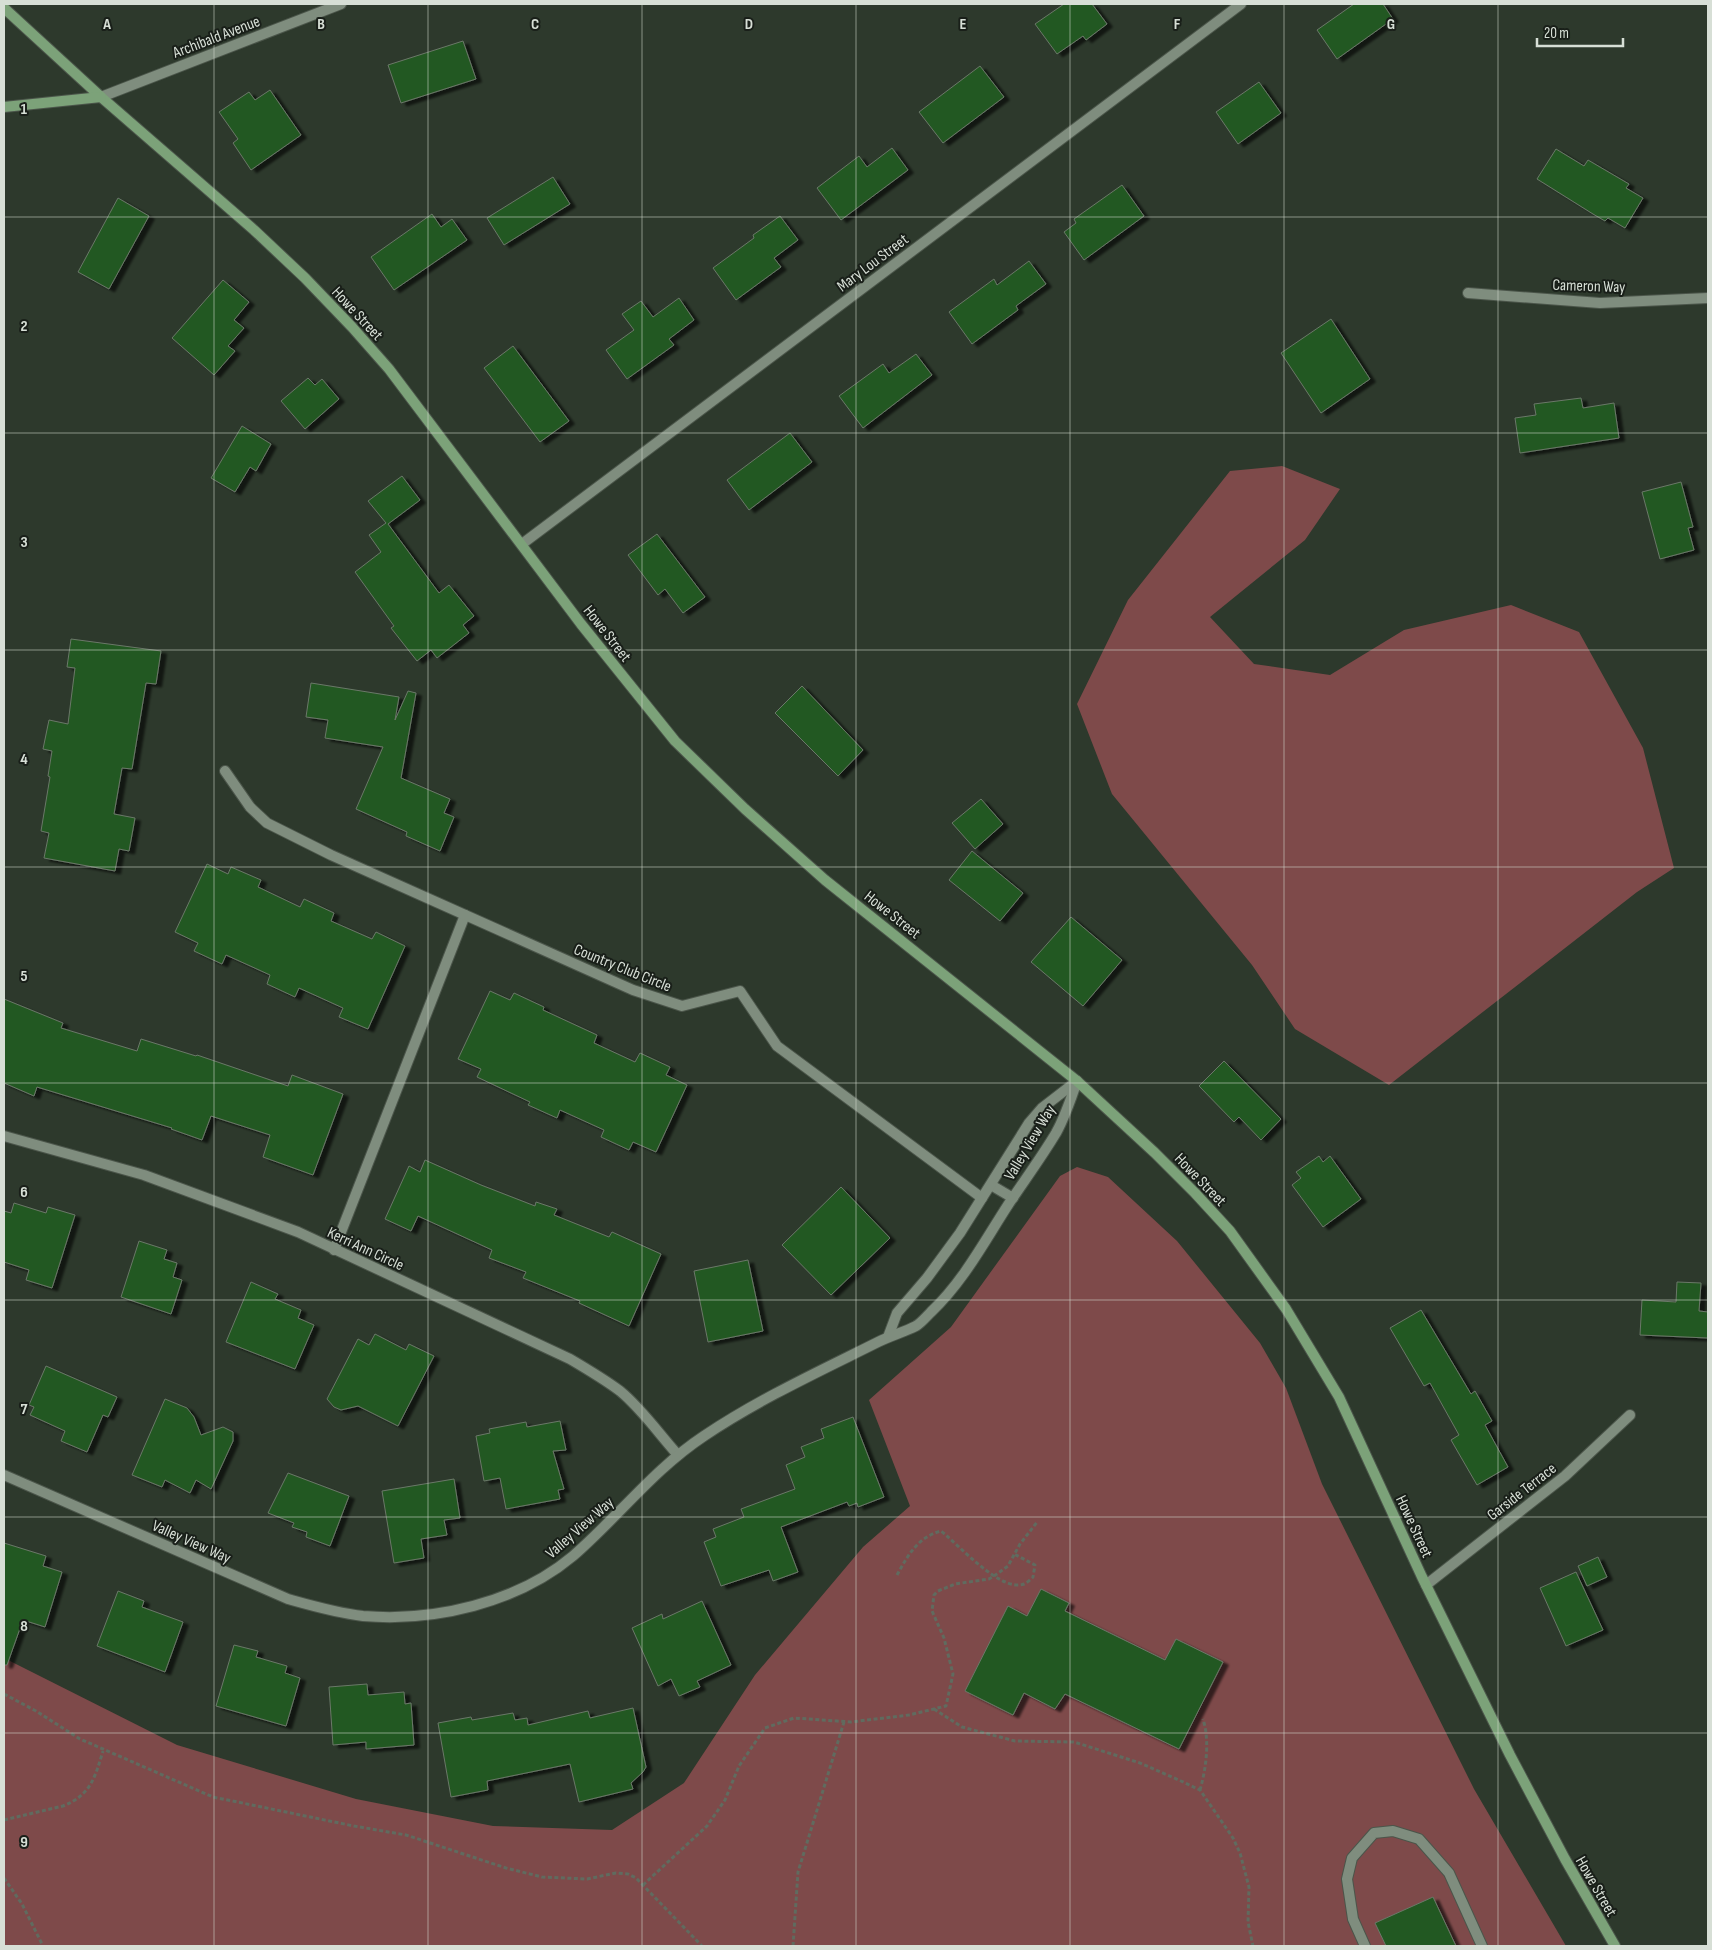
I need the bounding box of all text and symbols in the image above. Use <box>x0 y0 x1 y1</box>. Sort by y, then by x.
street label: Archibald Avenue <box>169 12 263 63</box>
text: A <box>102 15 111 34</box>
text: B <box>317 15 325 34</box>
text: C <box>531 15 539 34</box>
text: D <box>745 15 753 34</box>
text: E <box>960 15 967 34</box>
text: F <box>1174 15 1181 34</box>
text: G <box>1387 15 1395 34</box>
scale bar <box>1537 15 1623 47</box>
text: 20 m <box>1544 24 1569 43</box>
text: 1 <box>21 100 28 119</box>
street label: Mary Lou Street <box>833 230 912 296</box>
street label: Cameron Way <box>1552 276 1626 297</box>
street label: Howe Street <box>327 283 387 345</box>
text: 2 <box>20 317 28 336</box>
text: 3 <box>20 533 28 552</box>
street label: Howe Street <box>579 602 635 666</box>
text: 4 <box>20 750 28 769</box>
street label: Howe Street <box>860 887 924 943</box>
street label: Country Club Circle <box>571 940 674 997</box>
text: 5 <box>20 967 28 986</box>
street label: Valley View Way <box>1000 1102 1060 1184</box>
street label: Howe Street <box>1170 1150 1230 1211</box>
text: 6 <box>20 1183 28 1202</box>
street label: Kerri Ann Circle <box>324 1223 407 1275</box>
text: 7 <box>21 1400 28 1419</box>
street label: Garside Terrace <box>1484 1459 1560 1525</box>
street label: Valley View Way <box>542 1493 618 1563</box>
street label: Howe Street <box>1391 1493 1436 1561</box>
street label: Valley View Way <box>149 1517 234 1568</box>
text: 8 <box>20 1617 28 1636</box>
text: 9 <box>20 1833 28 1852</box>
street label: Howe Street <box>1571 1853 1621 1920</box>

